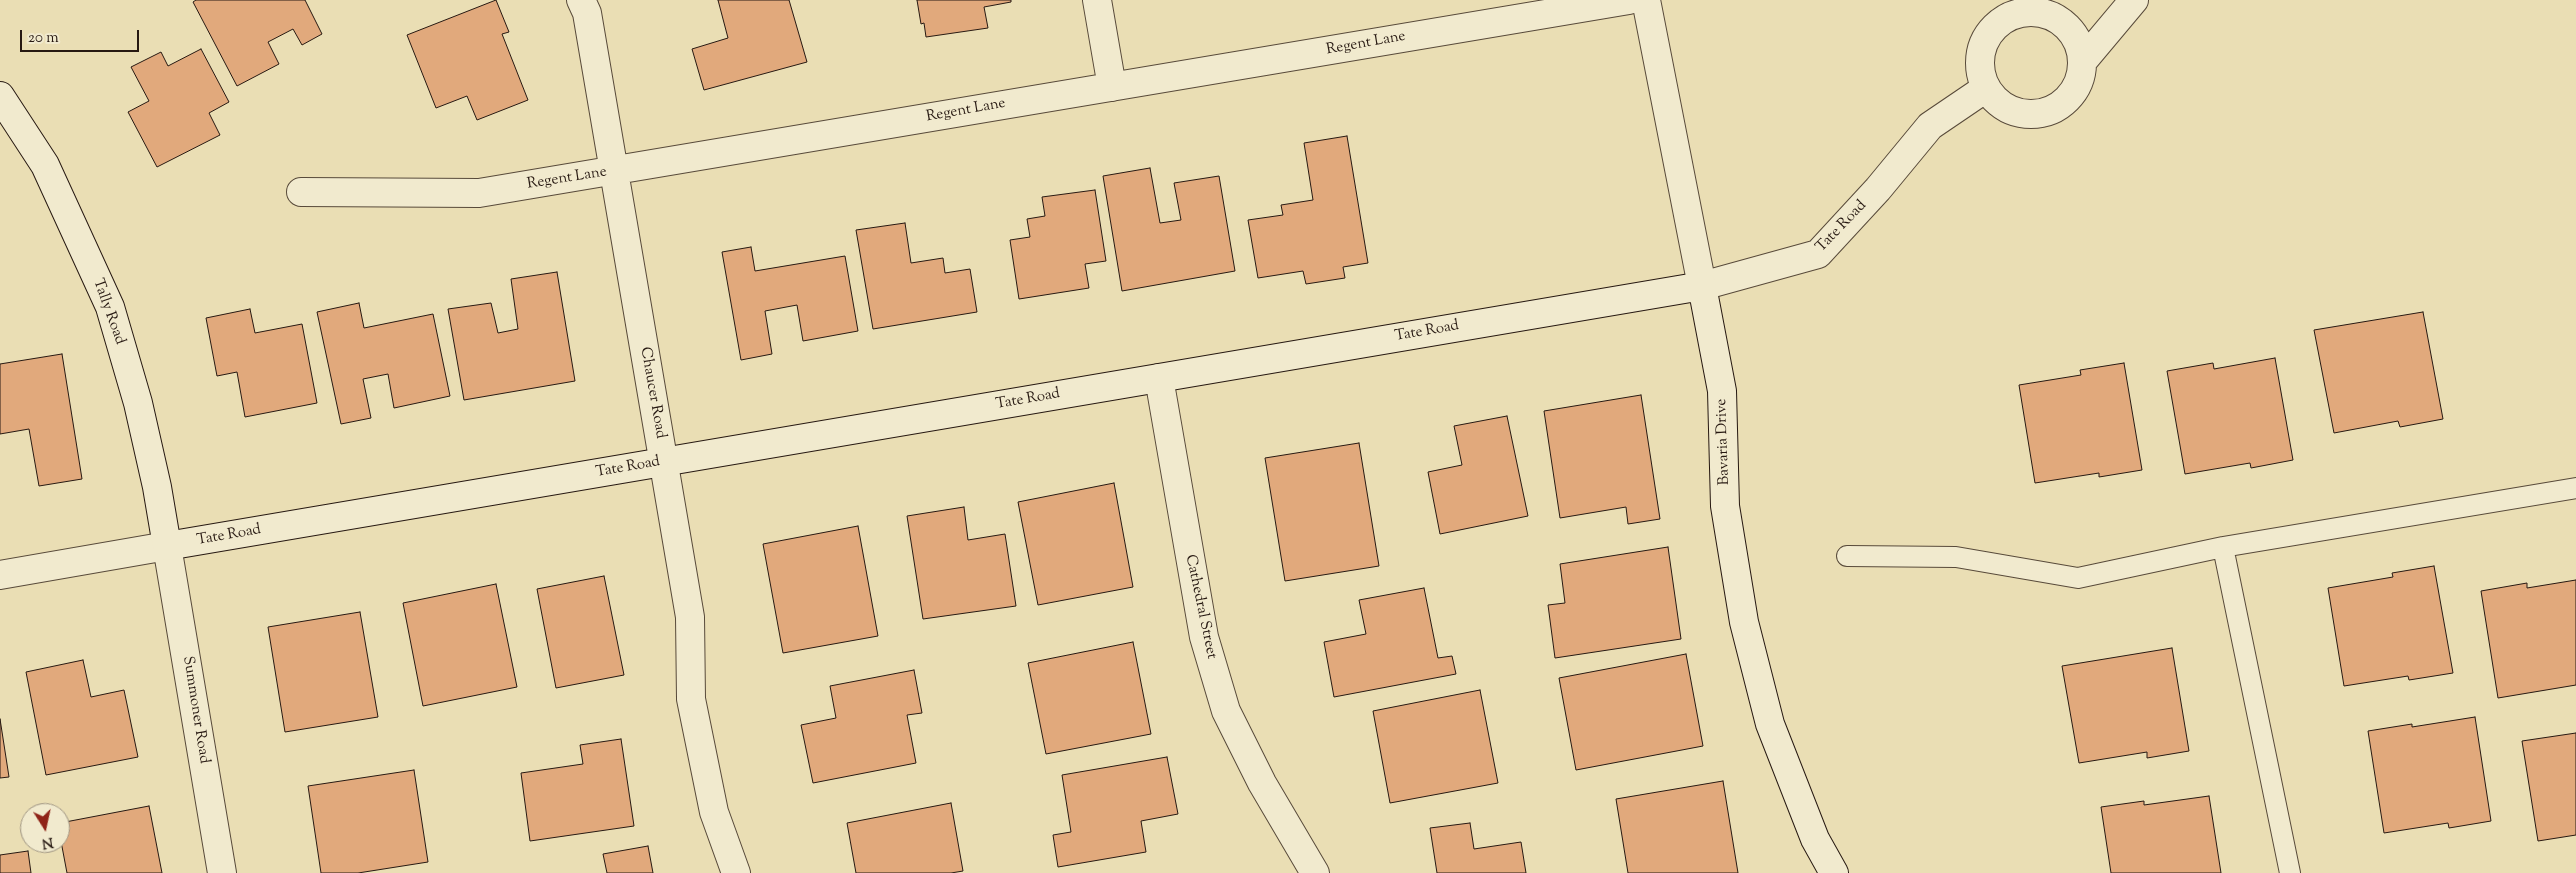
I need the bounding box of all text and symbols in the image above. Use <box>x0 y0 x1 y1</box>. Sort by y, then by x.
scale bar <box>22 20 141 52</box>
text: 20 m <box>28 28 59 49</box>
street label: Regent Lane <box>1325 28 1407 60</box>
street label: Regent Lane <box>925 95 1007 127</box>
street label: Regent Lane <box>526 164 608 194</box>
street label: Tate Road <box>1813 197 1871 257</box>
street label: Tally Road <box>88 277 128 347</box>
street label: Tate Road <box>1393 317 1461 347</box>
street label: Chaucer Road <box>635 346 669 440</box>
street label: Tate Road <box>994 385 1062 415</box>
street label: Bavaria Drive <box>1713 398 1735 486</box>
street label: Tate Road <box>594 453 662 483</box>
street label: Tate Road <box>195 521 263 551</box>
street label: Cathedral Street <box>1180 553 1220 661</box>
street label: Summoner Road <box>178 655 212 765</box>
north arrow <box>20 803 70 853</box>
text: N <box>40 831 55 853</box>

